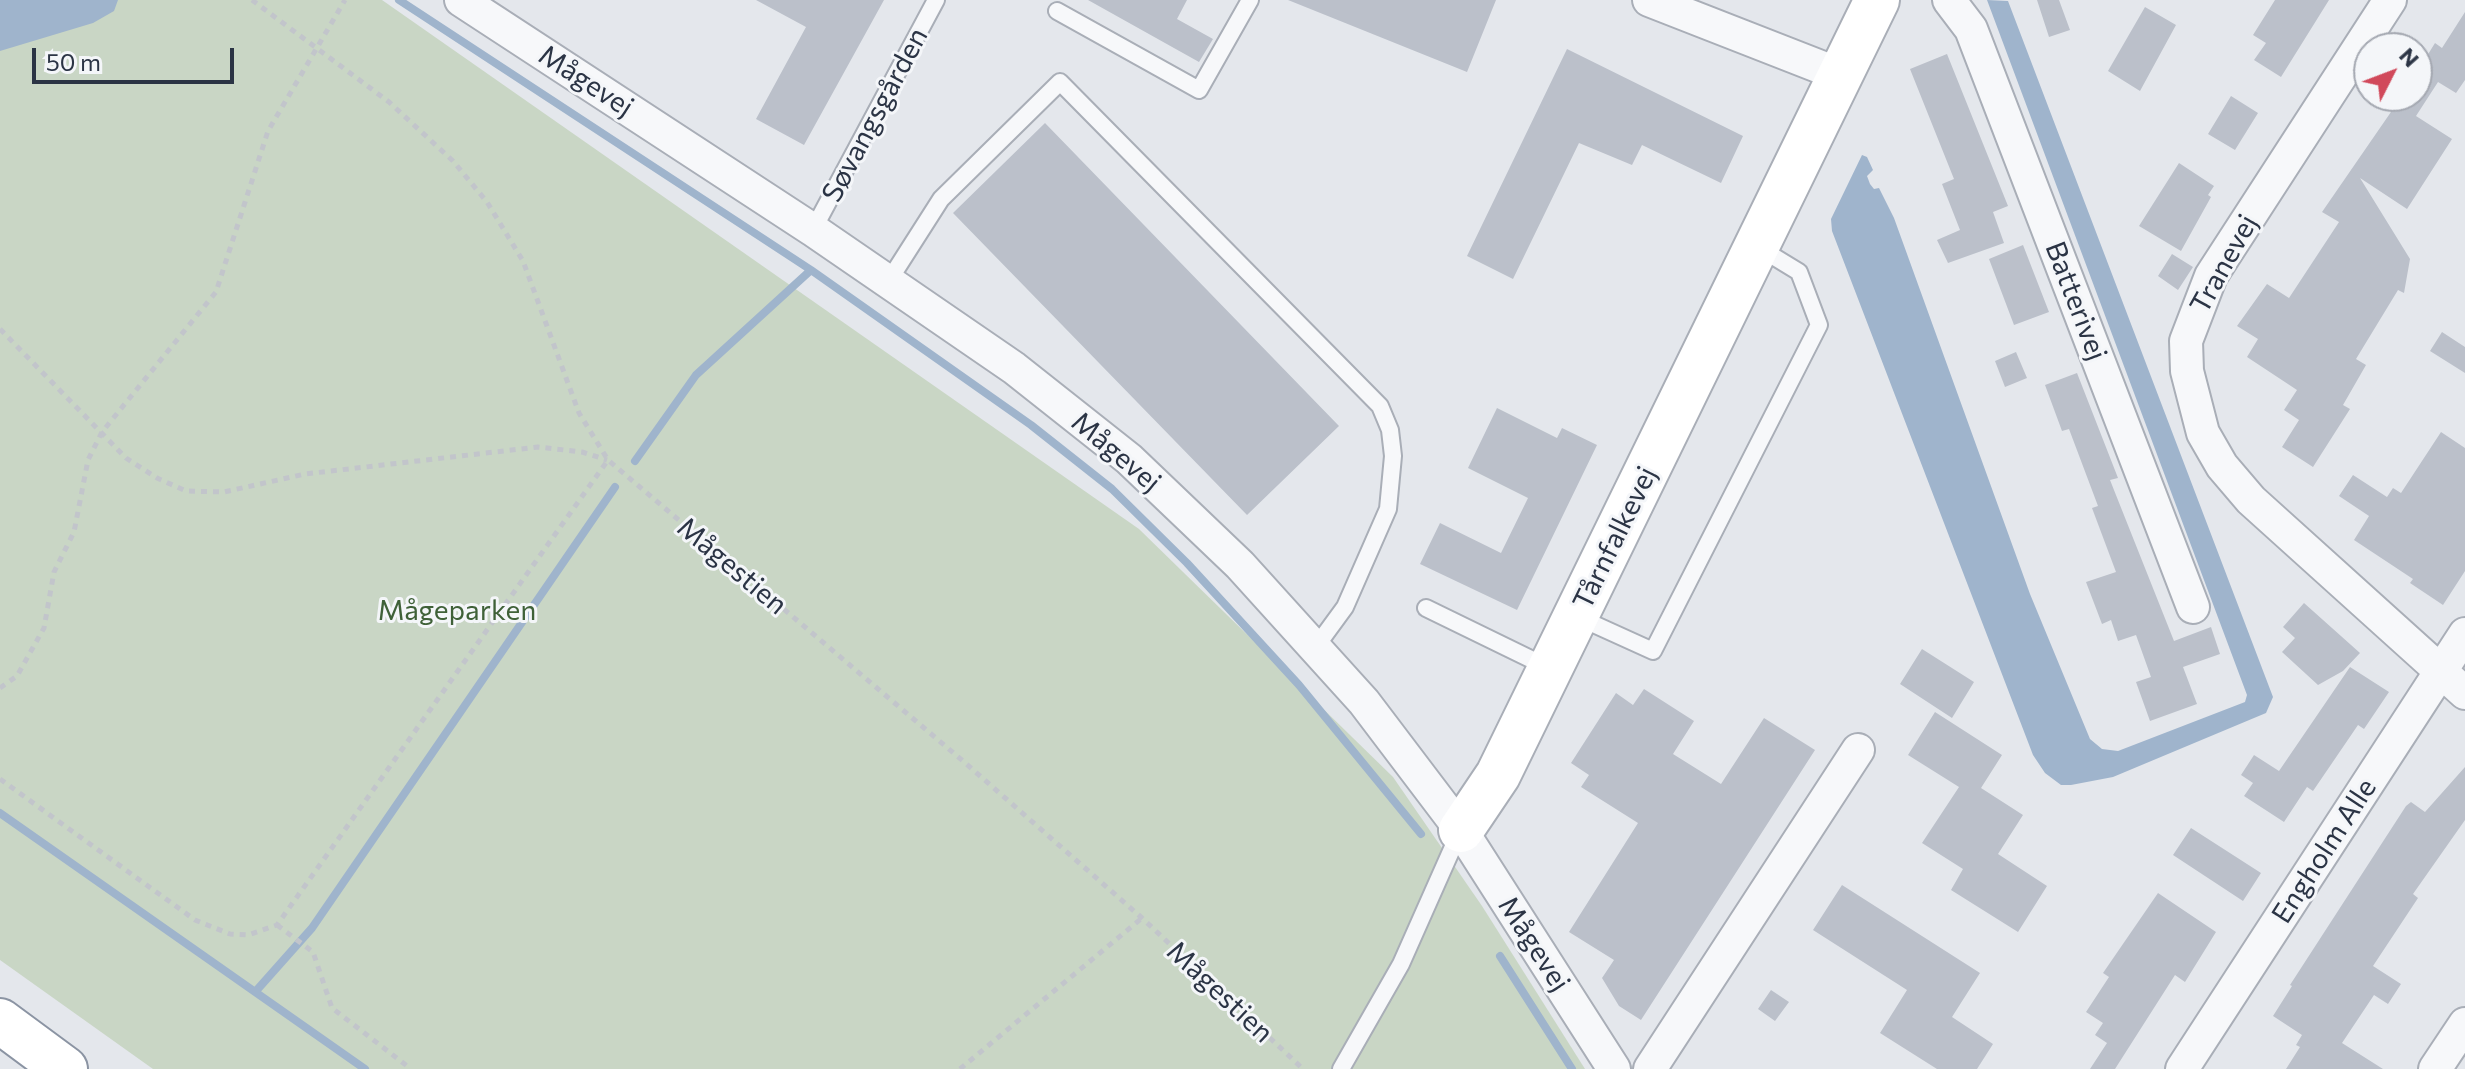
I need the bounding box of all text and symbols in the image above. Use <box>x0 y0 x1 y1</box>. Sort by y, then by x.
street label: Søvangsgården <box>815 22 935 208</box>
scale bar <box>36 32 238 82</box>
north arrow <box>2353 32 2433 112</box>
street label: Mågevej <box>532 38 640 124</box>
text: N <box>2394 42 2425 72</box>
text: 50 m <box>46 47 101 76</box>
street label: Tranevej <box>2183 209 2265 319</box>
street label: Batterivej <box>2038 237 2114 365</box>
street label: Mågevej <box>1065 405 1167 499</box>
street label: Tårnfalkevej <box>1566 461 1664 615</box>
street label: Mågestien <box>670 510 794 622</box>
park label: Mågeparken <box>378 594 536 628</box>
street label: Engholm Alle <box>2265 772 2383 930</box>
street label: Mågevej <box>1491 890 1577 998</box>
street label: Mågestien <box>1160 934 1280 1050</box>

